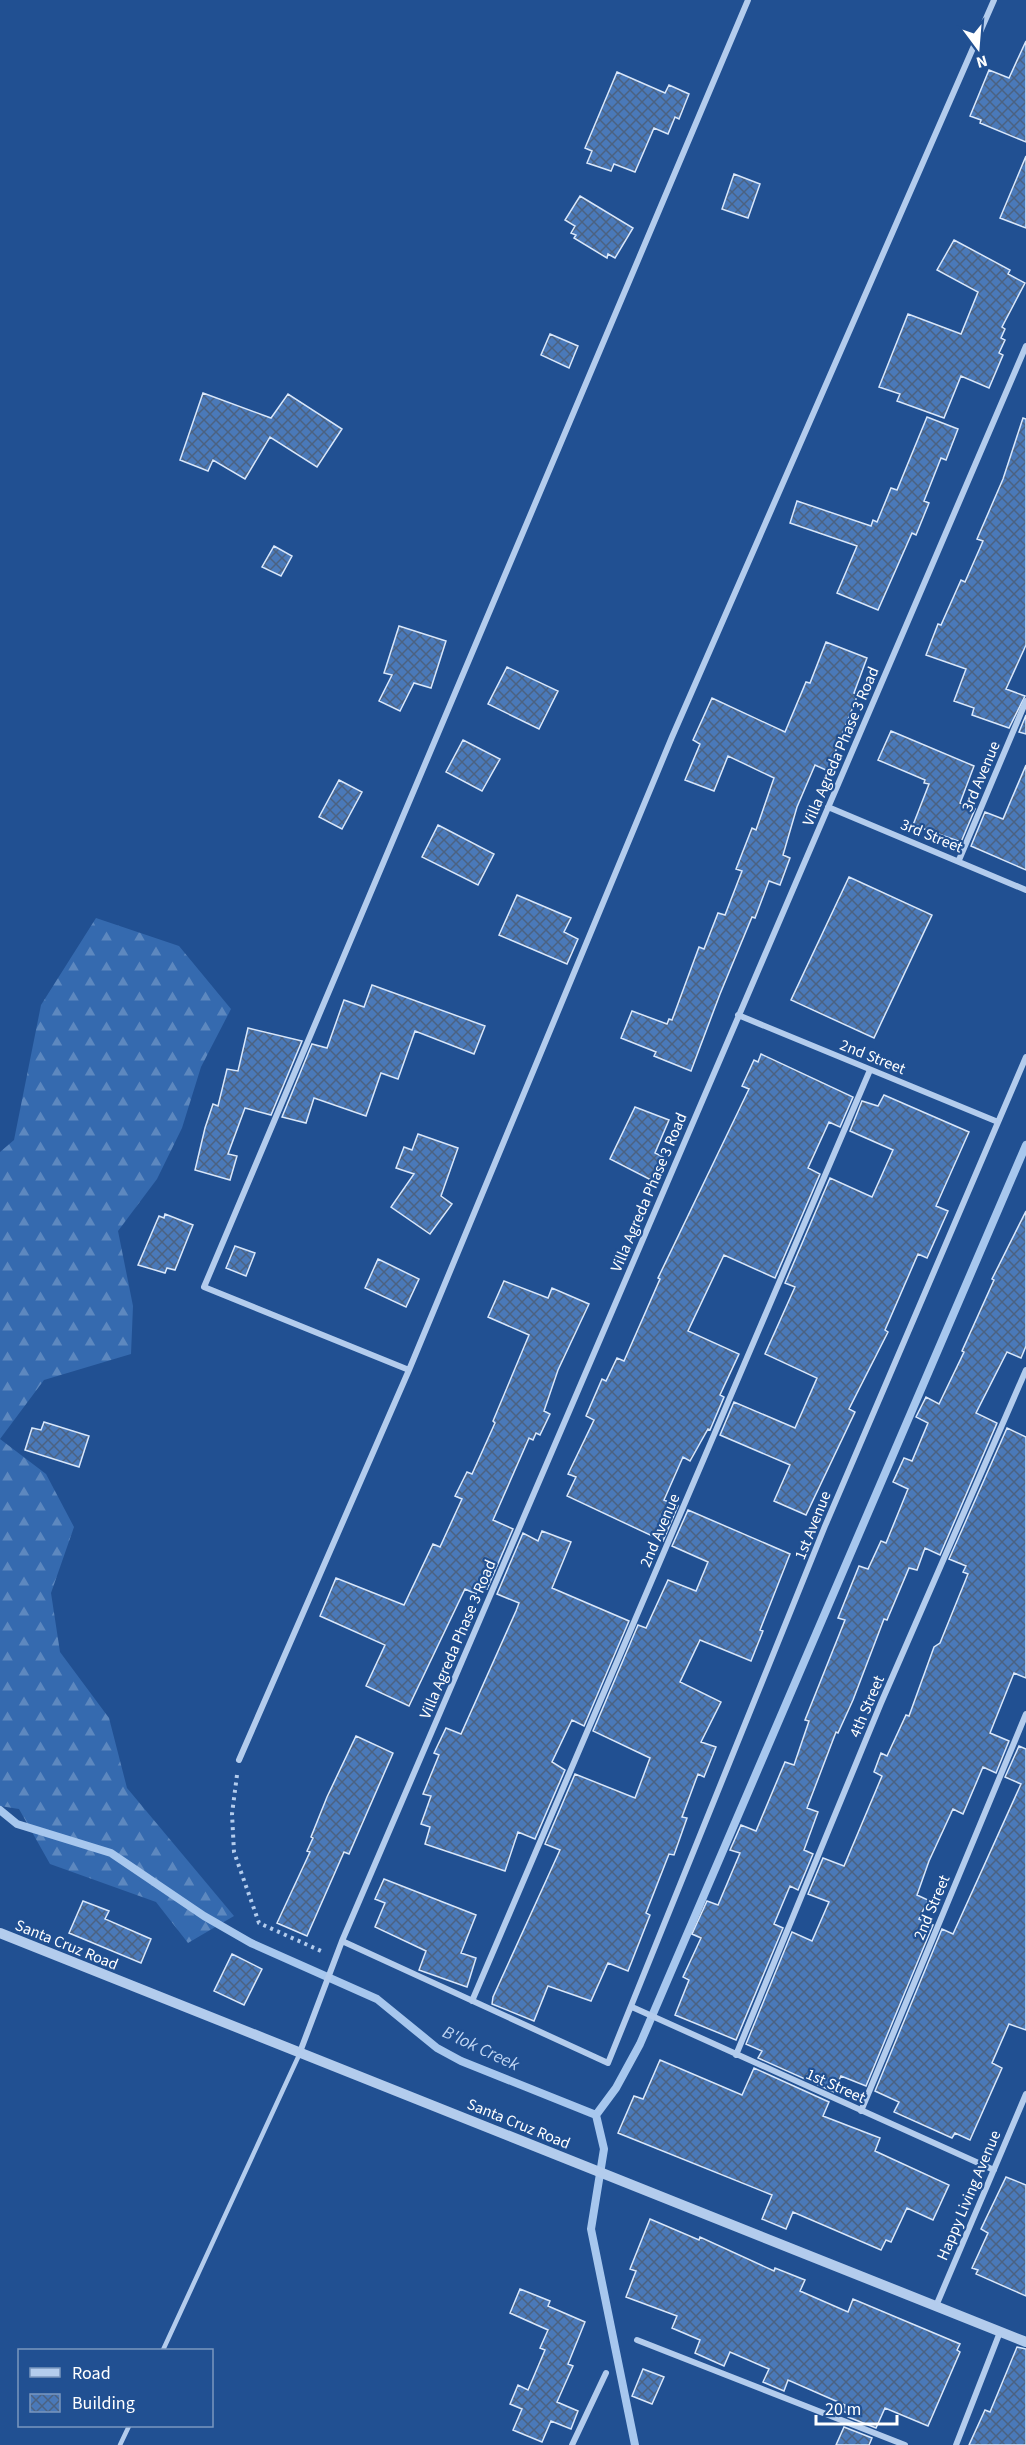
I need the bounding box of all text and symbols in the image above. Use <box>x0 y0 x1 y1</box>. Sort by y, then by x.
north arrow <box>948 18 1008 78</box>
text: N <box>974 49 990 73</box>
street label: Villa Agreda Phase 3 Road <box>797 663 884 829</box>
street label: 3rd Avenue <box>956 738 1006 815</box>
street label: 3rd Street <box>897 813 967 859</box>
street label: 2nd Street <box>837 1034 909 1080</box>
street label: Villa Agreda Phase 3 Road <box>605 1109 692 1275</box>
street label: 1st Avenue <box>789 1488 837 1563</box>
street label: 2nd Avenue <box>635 1490 685 1571</box>
street label: Villa Agreda Phase 3 Road <box>414 1556 501 1722</box>
street label: 4th Street <box>844 1671 890 1741</box>
street label: 2nd Street <box>908 1871 956 1943</box>
street label: Santa Cruz Road <box>12 1914 121 1976</box>
water label: B'lok Creek <box>438 2020 524 2077</box>
street label: 1st Street <box>802 2063 869 2109</box>
street label: Santa Cruz Road <box>464 2093 573 2155</box>
street label: Happy Living Avenue <box>932 2127 1006 2264</box>
legend <box>18 2349 213 2427</box>
text: Road <box>72 2361 111 2386</box>
scale bar <box>816 2388 897 2426</box>
text: Building <box>72 2391 135 2416</box>
text: 20 m <box>825 2397 861 2422</box>

